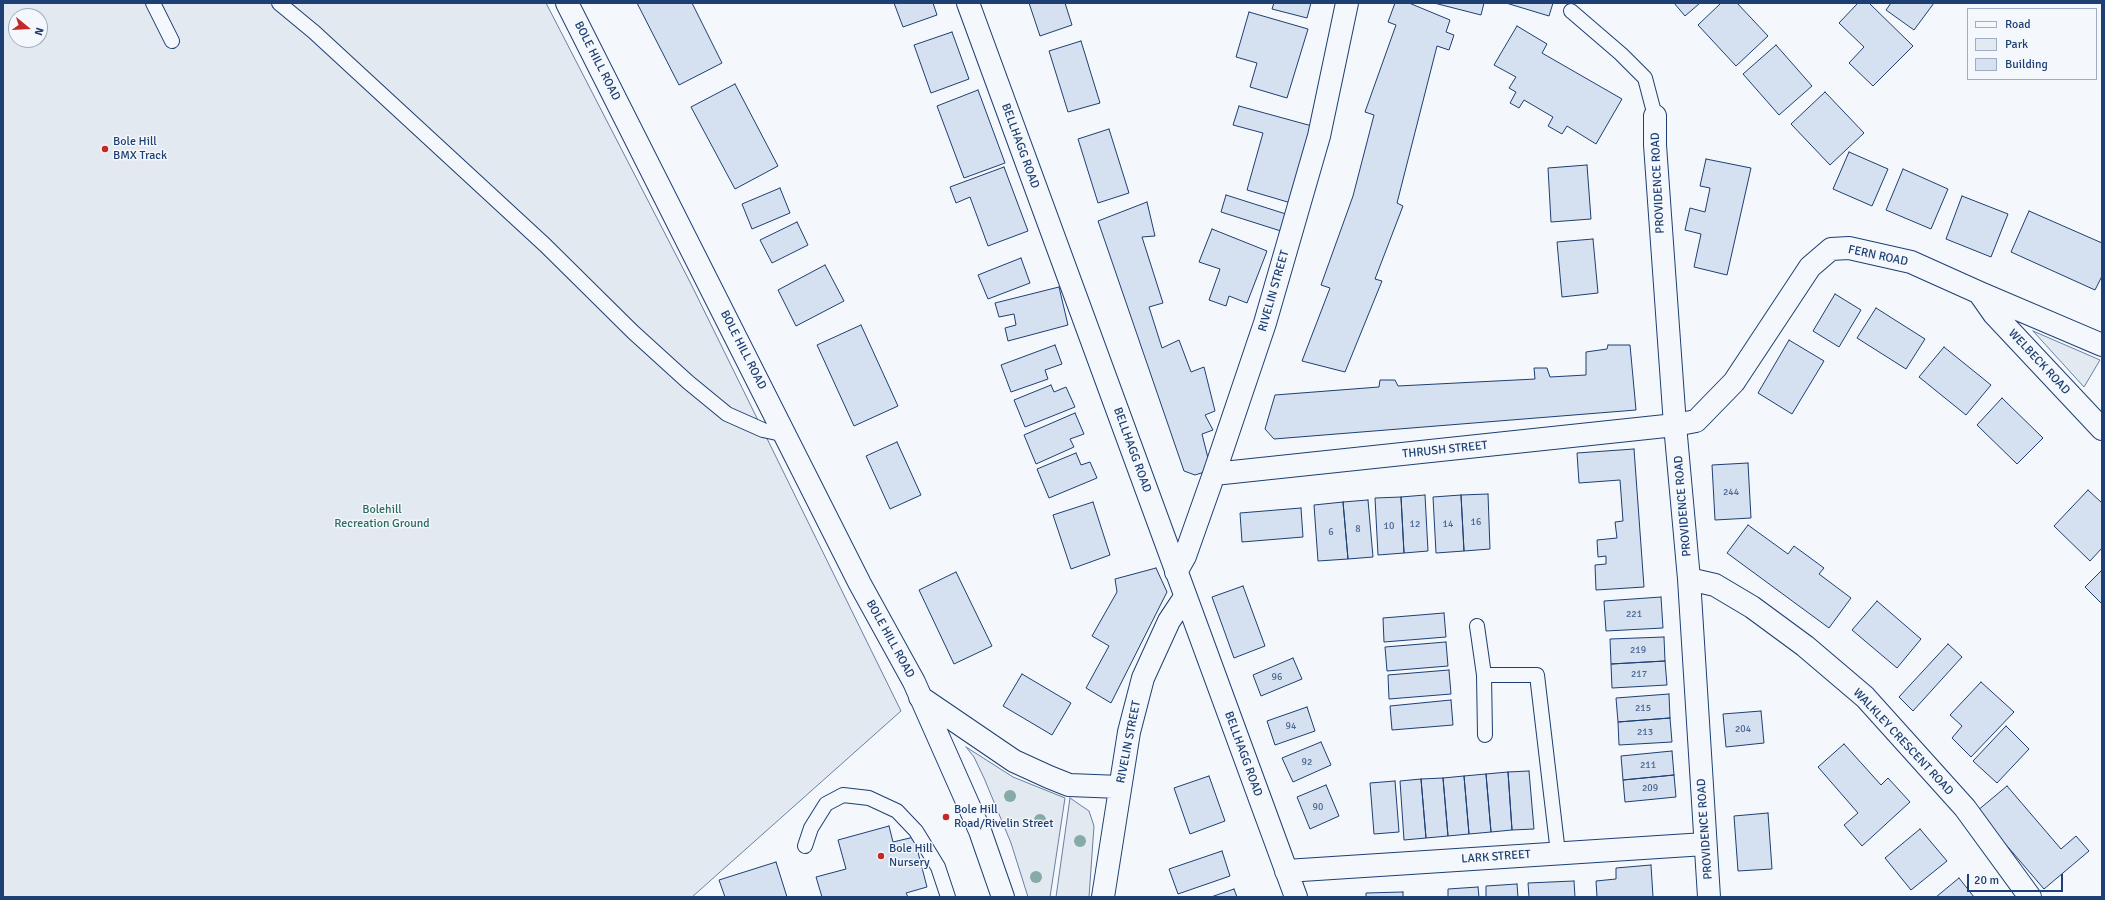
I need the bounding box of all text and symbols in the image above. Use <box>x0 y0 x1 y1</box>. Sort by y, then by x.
north arrow <box>8 8 48 48</box>
legend <box>1967 8 2097 80</box>
text: Road <box>2005 17 2031 32</box>
street label: BOLE HILL ROAD <box>571 19 623 103</box>
text: N <box>32 26 46 37</box>
text: Park <box>2005 37 2028 52</box>
text: Building <box>2005 57 2048 72</box>
street label: BELLHAGG ROAD <box>998 101 1042 191</box>
street label: PROVIDENCE ROAD <box>1648 132 1668 234</box>
place label: Bole Hill BMX Track <box>113 135 167 163</box>
marker: Bole Hill BMX Track <box>100 144 110 154</box>
street label: FERN ROAD <box>1847 243 1909 269</box>
street label: RIVELIN STREET <box>1256 249 1292 333</box>
street label: BOLE HILL ROAD <box>717 308 769 392</box>
street label: WELBECK ROAD <box>2005 326 2073 398</box>
street label: BELLHAGG ROAD <box>1110 405 1154 495</box>
street label: THRUSH STREET <box>1402 438 1488 462</box>
street label: PROVIDENCE ROAD <box>1671 455 1695 557</box>
house number: 244 <box>1723 486 1739 498</box>
park label: Bolehill Recreation Ground <box>334 503 430 531</box>
house number: 16 <box>1471 516 1481 528</box>
house number: 12 <box>1410 518 1420 530</box>
house number: 14 <box>1443 518 1453 530</box>
house number: 10 <box>1384 520 1394 532</box>
house number: 8 <box>1355 523 1361 535</box>
house number: 6 <box>1328 526 1334 538</box>
street label: BOLE HILL ROAD <box>863 597 917 681</box>
house number: 221 <box>1626 608 1642 620</box>
house number: 219 <box>1630 644 1646 656</box>
house number: 217 <box>1631 668 1647 680</box>
house number: 96 <box>1272 671 1282 683</box>
street label: WALKLEY CRESCENT ROAD <box>1850 686 1956 798</box>
street label: RIVELIN STREET <box>1114 699 1144 785</box>
house number: 215 <box>1635 702 1651 714</box>
street label: BELLHAGG ROAD <box>1221 709 1265 799</box>
house number: 94 <box>1286 720 1296 732</box>
house number: 204 <box>1735 723 1751 735</box>
house number: 213 <box>1637 726 1653 738</box>
house number: 92 <box>1302 756 1312 768</box>
house number: 211 <box>1640 759 1656 771</box>
street label: PROVIDENCE ROAD <box>1694 778 1716 880</box>
house number: 209 <box>1642 782 1658 794</box>
house number: 90 <box>1313 801 1323 813</box>
place label: Bole Hill Road/Rivelin Street <box>954 803 1054 831</box>
marker: Bole Hill Road/Rivelin Street <box>941 812 951 822</box>
place label: Bole Hill Nursery <box>889 842 933 870</box>
street label: LARK STREET <box>1461 847 1531 867</box>
marker: Bole Hill Nursery <box>876 851 886 861</box>
scale bar <box>1969 866 2065 892</box>
text: 20 m <box>1974 873 1999 888</box>

